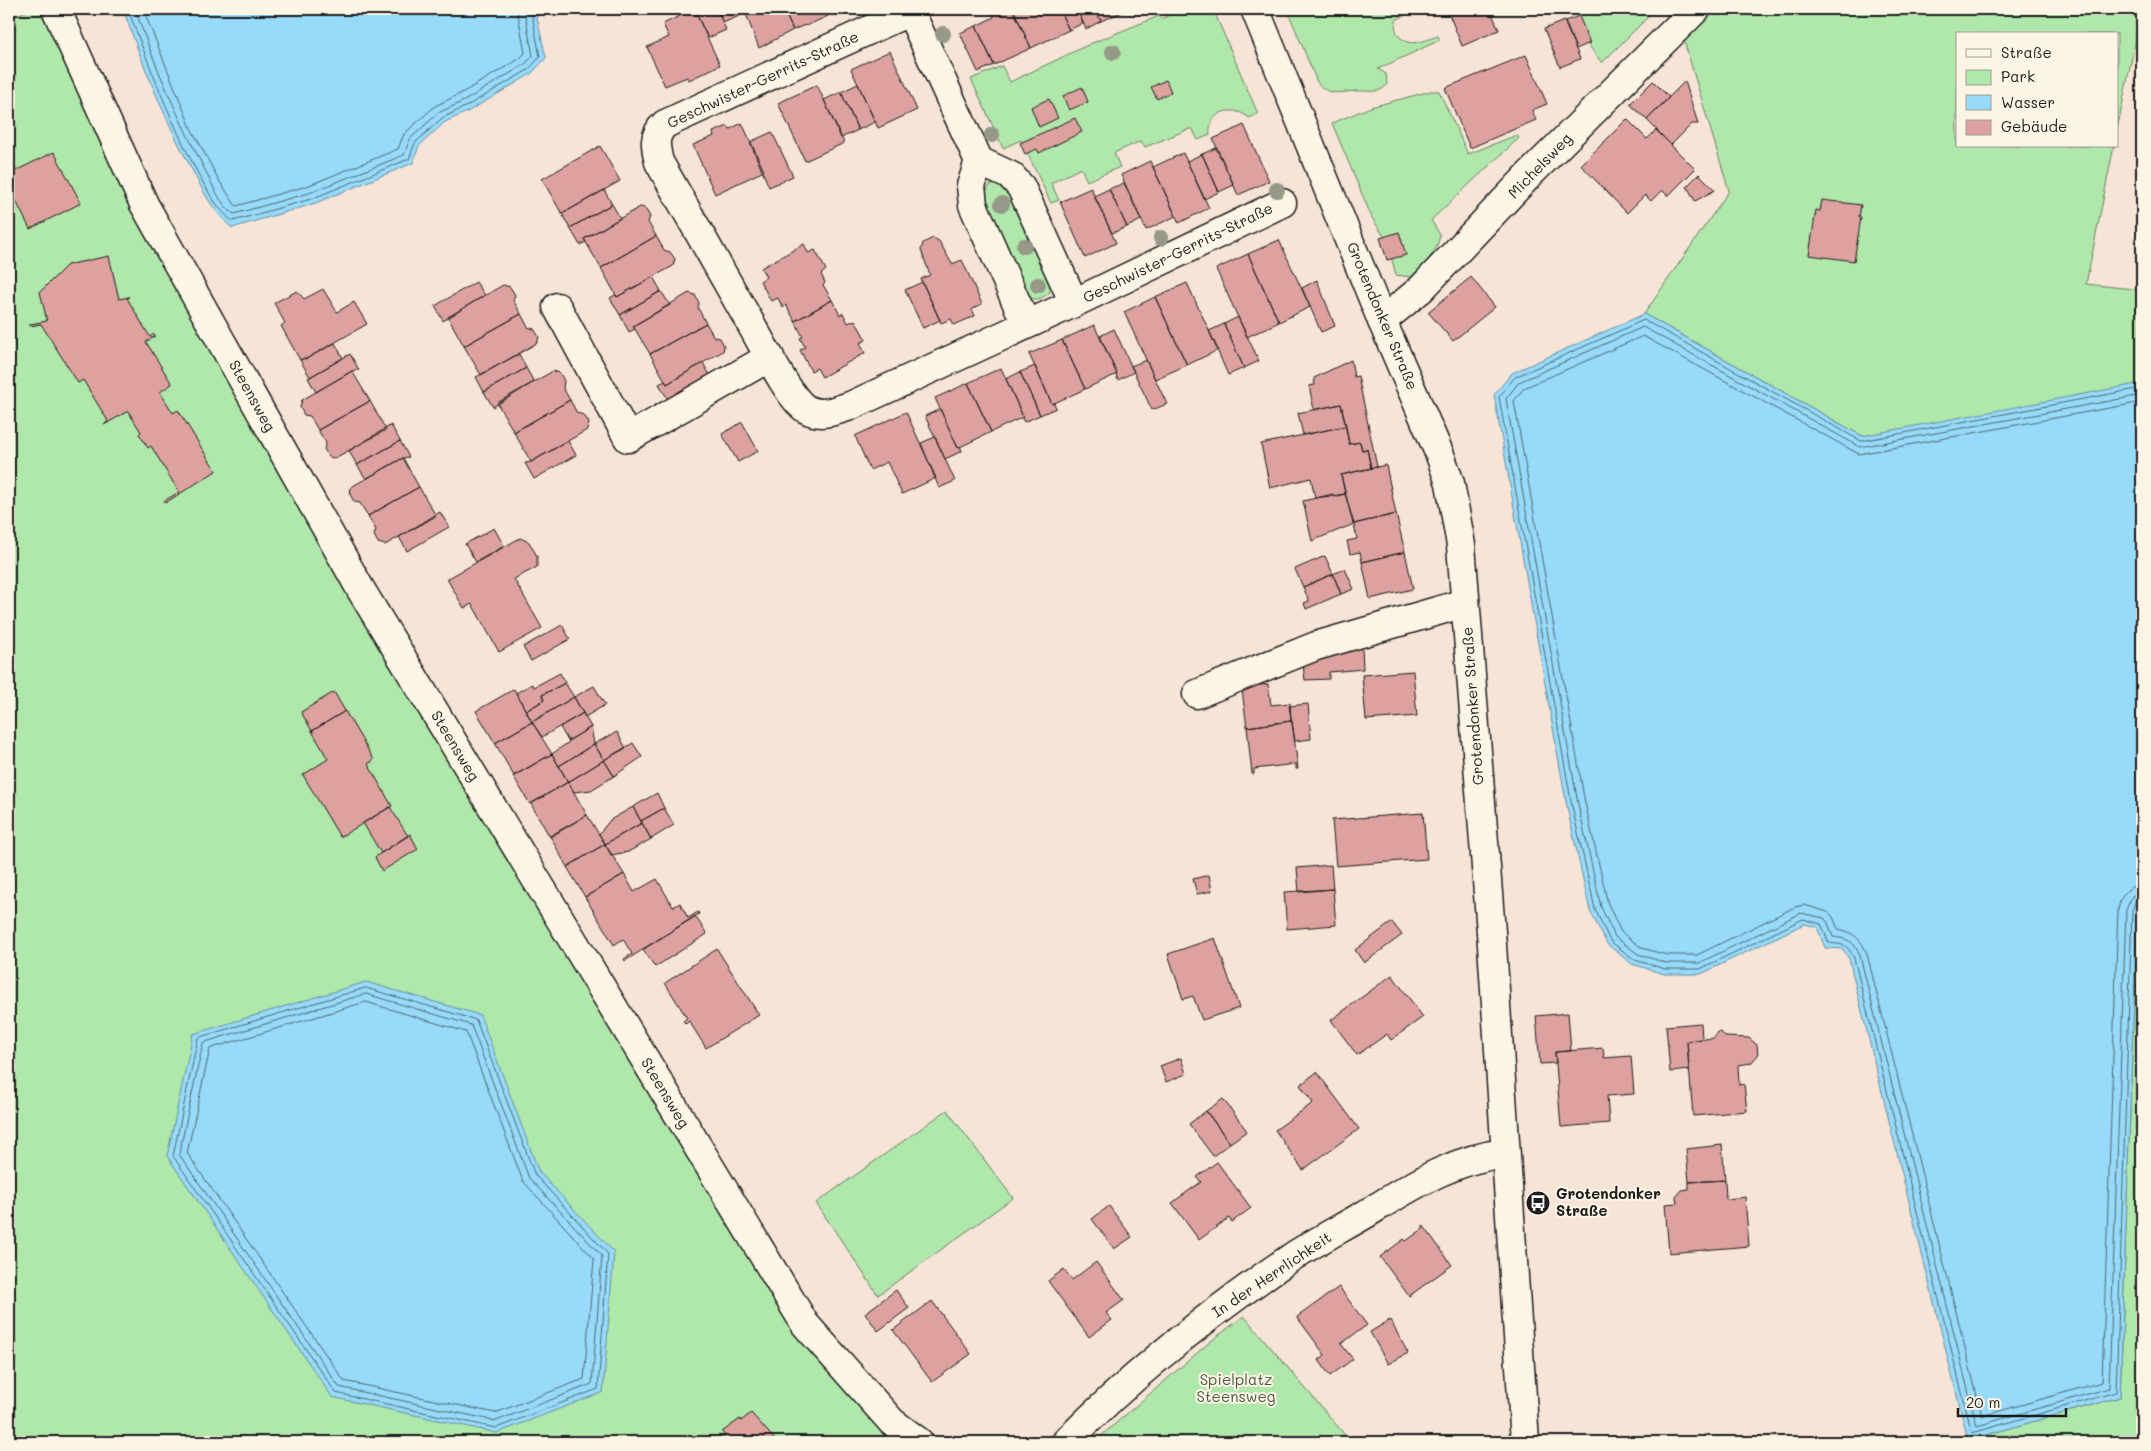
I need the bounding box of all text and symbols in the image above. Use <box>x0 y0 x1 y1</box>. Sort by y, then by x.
street label: Geschwister-Gerrits-Straße <box>664 26 862 132</box>
legend <box>1956 32 2118 148</box>
text: Straße <box>2001 42 2052 62</box>
text: Park <box>2001 66 2035 86</box>
text: Wasser <box>2001 92 2055 112</box>
text: Gebäude <box>2001 116 2067 136</box>
street label: Michelsweg <box>1503 128 1576 202</box>
street label: Geschwister-Gerrits-Straße <box>1079 197 1276 307</box>
street label: Grotendonker Straße <box>1343 239 1423 393</box>
street label: Steensweg <box>225 356 281 435</box>
street label: Grotendonker Straße <box>1456 626 1488 786</box>
street label: Steensweg <box>427 707 485 785</box>
street label: Steensweg <box>637 1054 695 1132</box>
place label: Grotendonker Straße <box>1556 1183 1661 1220</box>
bus stop icon: Grotendonker Straße <box>1525 1190 1551 1216</box>
street label: In der Herrlichkeit <box>1208 1227 1335 1322</box>
park label: Spielplatz Steensweg <box>1197 1369 1276 1406</box>
scale bar <box>1958 1386 2066 1418</box>
text: 20 m <box>1966 1392 2000 1412</box>

